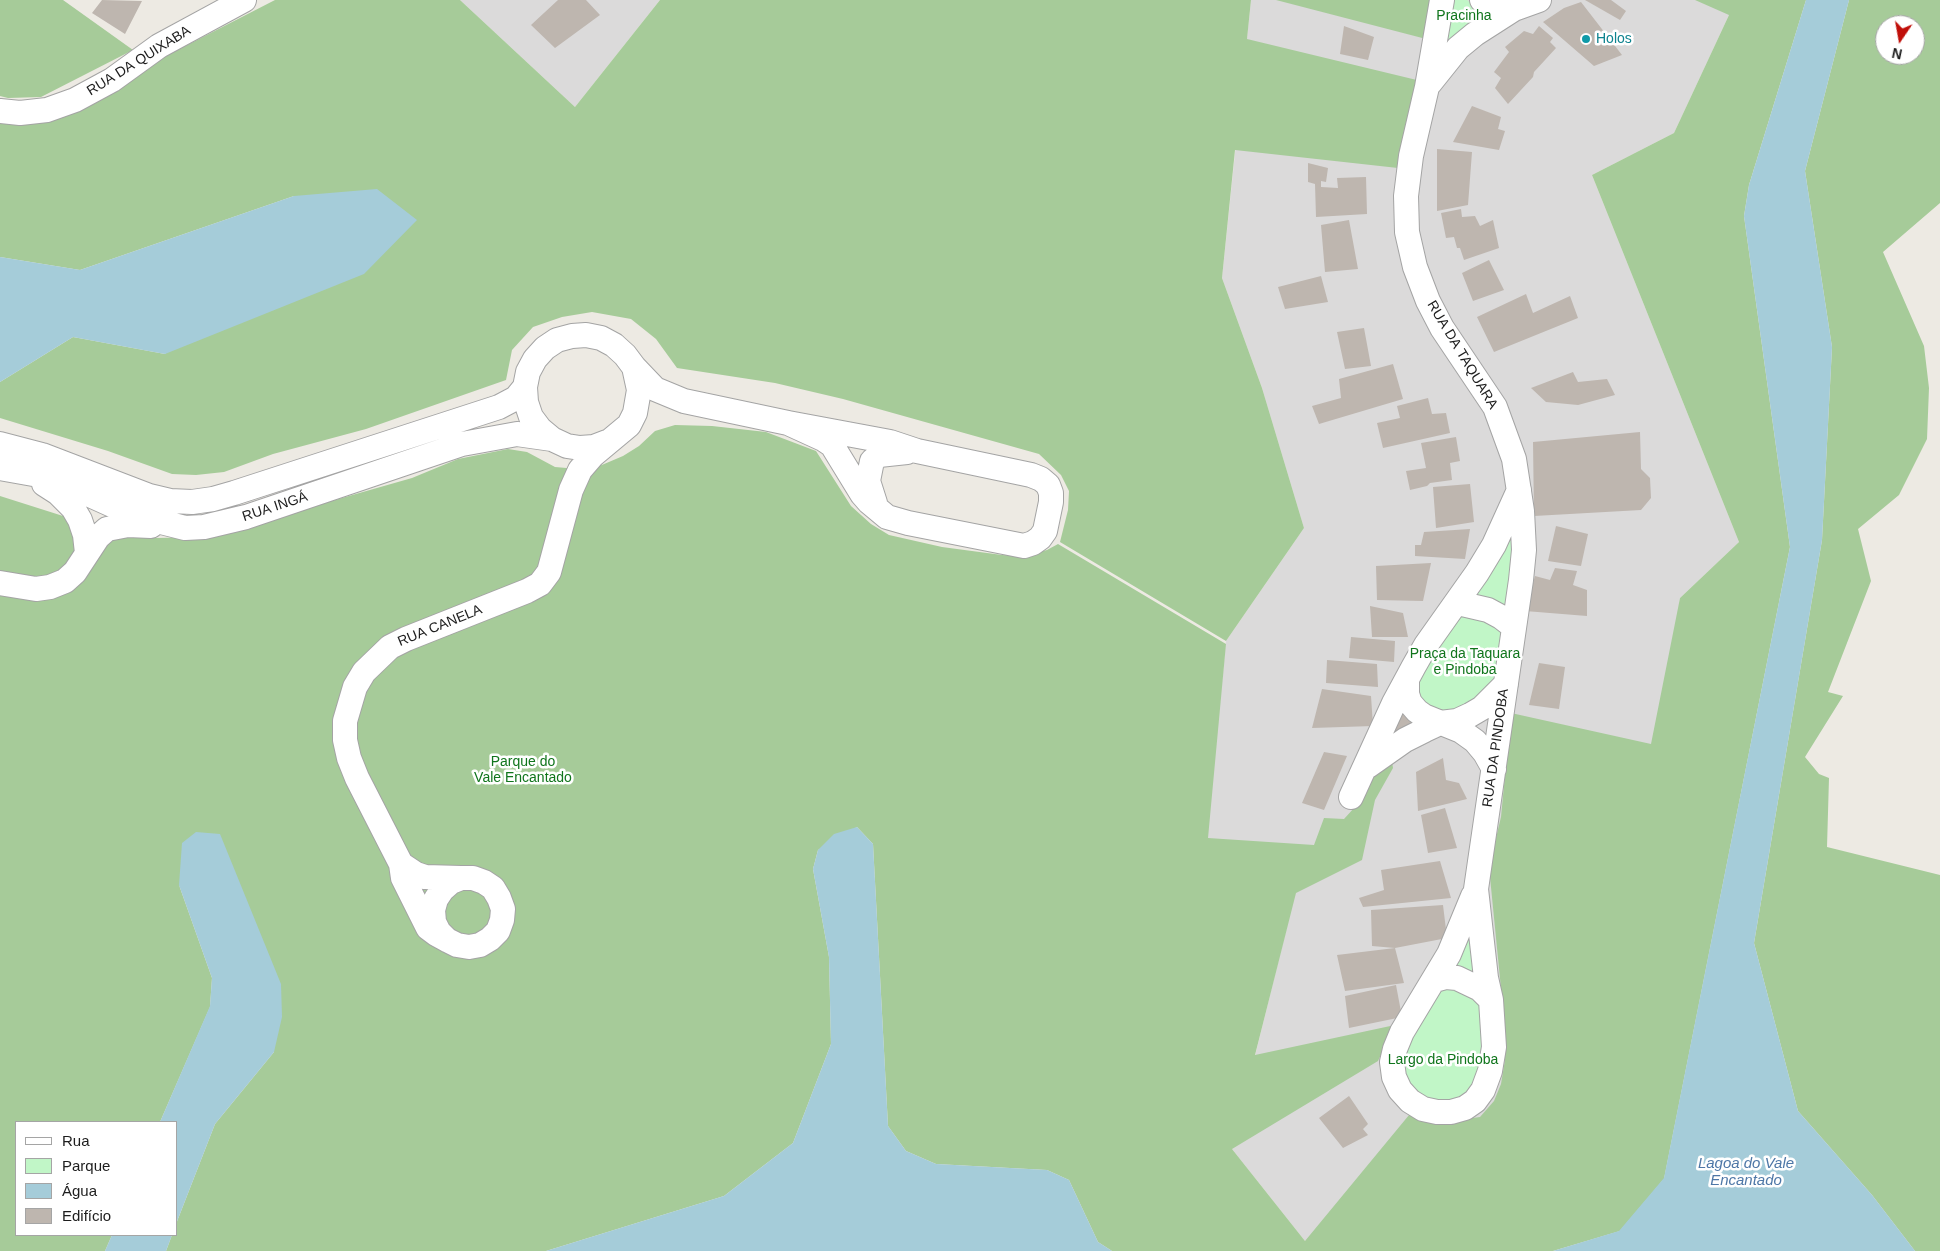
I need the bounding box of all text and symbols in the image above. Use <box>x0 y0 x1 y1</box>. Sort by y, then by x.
park label: Pracinha <box>1436 8 1492 24</box>
north arrow <box>1875 15 1925 65</box>
street label: RUA DA QUIXABA <box>84 22 194 100</box>
place label: Holos <box>1596 31 1632 47</box>
marker: Holos <box>1580 33 1592 45</box>
text: N <box>1890 45 1904 63</box>
street label: RUA DA TAQUARA <box>1423 298 1501 412</box>
street label: RUA INGÁ <box>240 489 310 525</box>
street label: RUA CANELA <box>395 601 485 651</box>
park label: Praça da Taquara e Pindoba <box>1410 646 1520 679</box>
street label: RUA DA PINDOBA <box>1479 688 1513 808</box>
park label: Parque do Vale Encantado <box>474 754 572 786</box>
park label: Largo da Pindoba <box>1388 1052 1498 1068</box>
legend <box>15 1121 178 1236</box>
text: Rua <box>62 1132 90 1149</box>
water label: Lagoa do Vale Encantado <box>1698 1155 1794 1190</box>
text: Parque <box>62 1157 110 1174</box>
text: Água <box>62 1182 97 1199</box>
text: Edifício <box>62 1207 111 1224</box>

